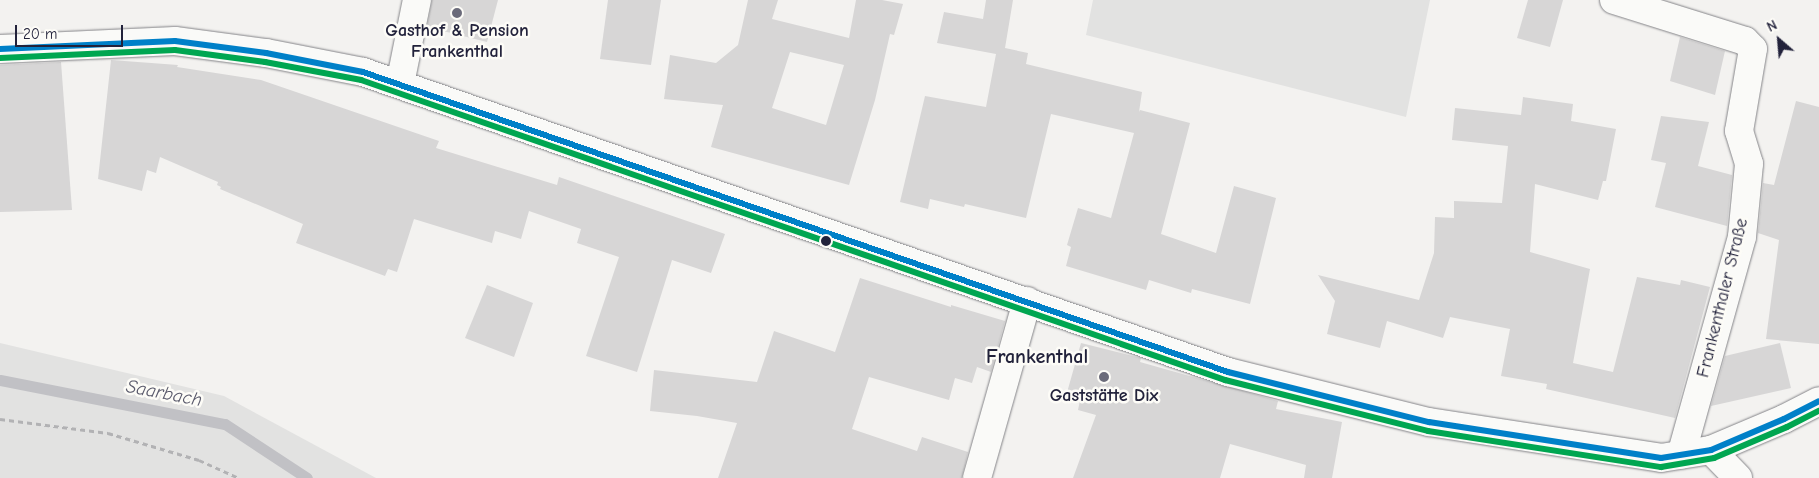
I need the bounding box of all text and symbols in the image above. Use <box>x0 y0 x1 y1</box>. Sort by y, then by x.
marker: Gasthof & Pension Frankenthal <box>451 7 463 19</box>
scale bar <box>18 15 125 47</box>
north arrow <box>1754 15 1804 65</box>
text: N <box>1764 17 1780 36</box>
place label: Gasthof & Pension Frankenthal <box>385 21 529 64</box>
text: 20 m <box>23 25 57 43</box>
street label: Frankenthaler Straße <box>1693 216 1753 380</box>
unlabelled marker <box>821 236 831 246</box>
district label: Frankenthal <box>986 344 1088 368</box>
marker: Gaststätte Dix <box>1098 371 1110 383</box>
water label: Saarbach <box>124 375 204 413</box>
place label: Gaststätte Dix <box>1050 385 1158 407</box>

